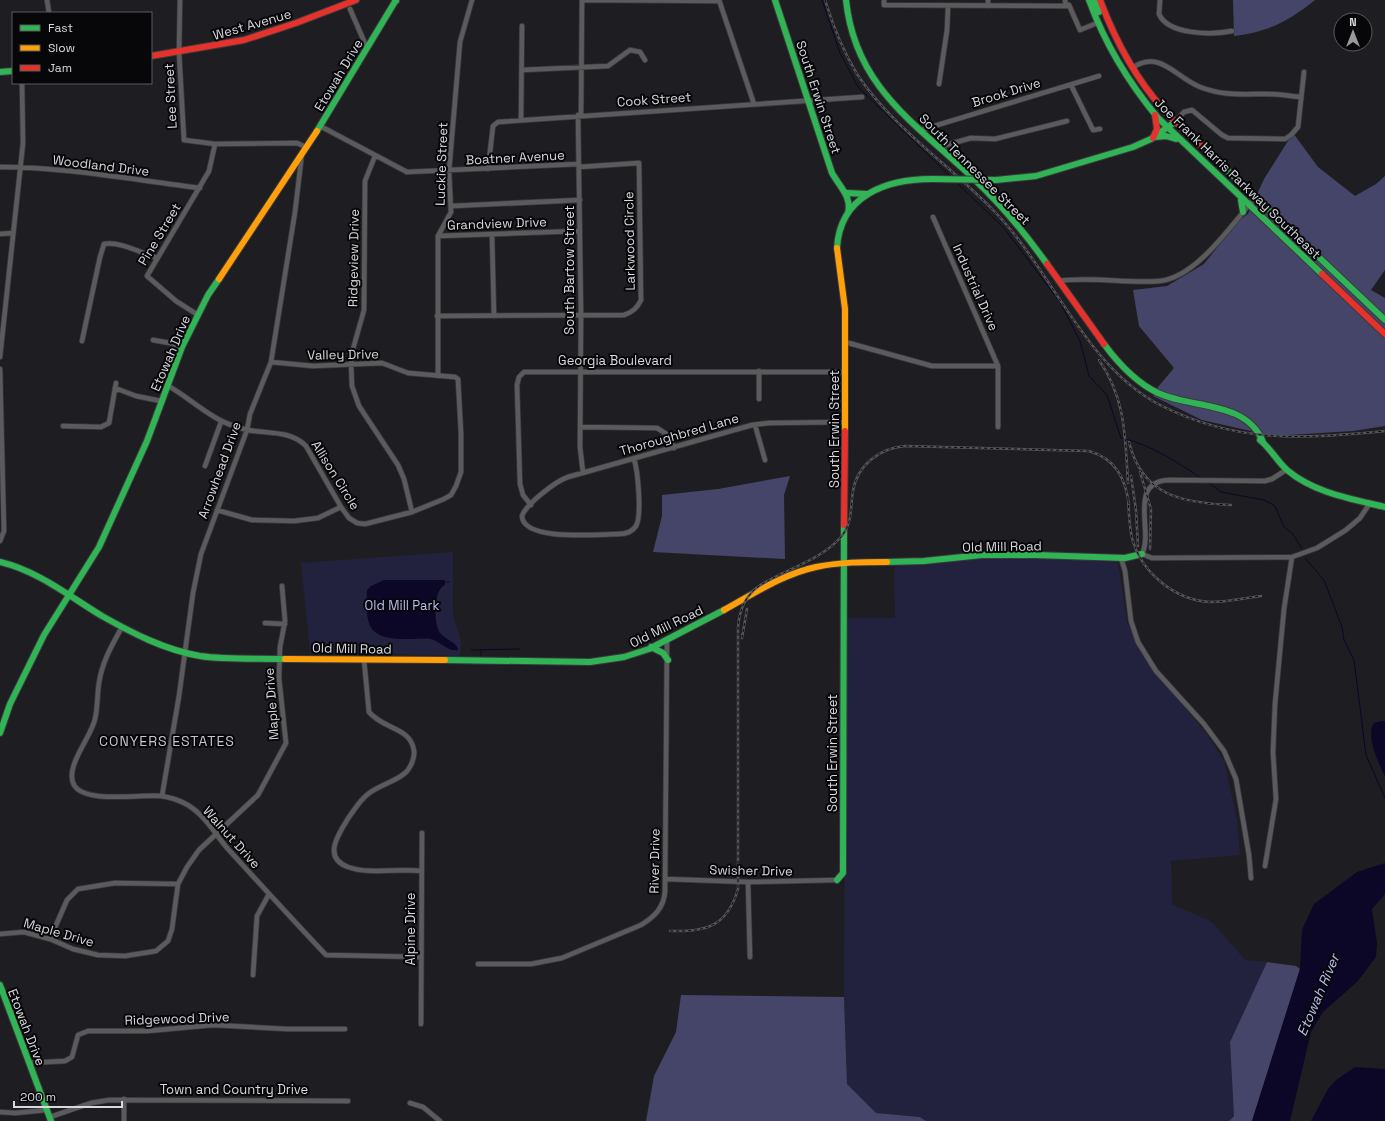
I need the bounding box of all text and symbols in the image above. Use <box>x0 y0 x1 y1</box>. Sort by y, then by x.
street label: West Avenue <box>211 5 293 44</box>
legend <box>12 12 152 84</box>
north arrow <box>1333 12 1373 52</box>
text: N <box>1349 15 1357 29</box>
text: Fast <box>48 20 73 36</box>
street label: Etowah Drive <box>310 36 367 114</box>
street label: South Erwin Street <box>792 38 845 156</box>
text: Slow <box>48 40 75 56</box>
text: Jam <box>48 60 72 76</box>
street label: Lee Street <box>160 63 181 129</box>
street label: Brook Drive <box>970 74 1042 111</box>
street label: Cook Street <box>616 88 692 111</box>
street label: Joe Frank Harris Parkway Southeast <box>1151 94 1324 263</box>
street label: South Tennessee Street <box>915 110 1034 229</box>
street label: Luckie Street <box>432 122 451 206</box>
street label: Boatner Avenue <box>465 146 565 169</box>
street label: Woodland Drive <box>52 151 150 180</box>
street label: Larkwood Circle <box>620 191 639 291</box>
street label: Pine Street <box>134 200 185 269</box>
street label: South Bartow Street <box>561 205 578 335</box>
street label: Ridgeview Drive <box>344 209 363 307</box>
street label: Grandview Drive <box>447 213 547 234</box>
street label: Industrial Drive <box>949 241 1002 333</box>
street label: Etowah Drive <box>147 313 194 394</box>
street label: Valley Drive <box>307 345 379 364</box>
street label: Georgia Boulevard <box>558 352 672 369</box>
street label: South Erwin Street <box>826 370 843 488</box>
street label: Thoroughbred Lane <box>618 409 741 460</box>
street label: Arrowhead Drive <box>194 419 245 521</box>
street label: Allison Circle <box>307 437 364 513</box>
street label: Old Mill Road <box>962 537 1042 556</box>
park label: Old Mill Park <box>365 597 439 614</box>
street label: Old Mill Road <box>627 601 706 652</box>
street label: Old Mill Road <box>312 639 392 658</box>
street label: Maple Drive <box>260 667 283 741</box>
street label: South Erwin Street <box>824 694 841 812</box>
district label: CONYERS ESTATES <box>99 732 235 750</box>
street label: Walnut Drive <box>199 803 264 872</box>
street label: River Drive <box>645 828 664 894</box>
street label: Swisher Drive <box>709 861 793 880</box>
street label: Alpine Drive <box>402 892 419 966</box>
street label: Maple Drive <box>22 914 96 951</box>
water label: Etowah River <box>1293 950 1344 1039</box>
street label: Etowah Drive <box>4 986 49 1068</box>
street label: Ridgewood Drive <box>124 1008 230 1029</box>
street label: Town and Country Drive <box>160 1081 308 1098</box>
scale bar <box>14 1083 122 1109</box>
text: 200 m <box>20 1089 56 1105</box>

